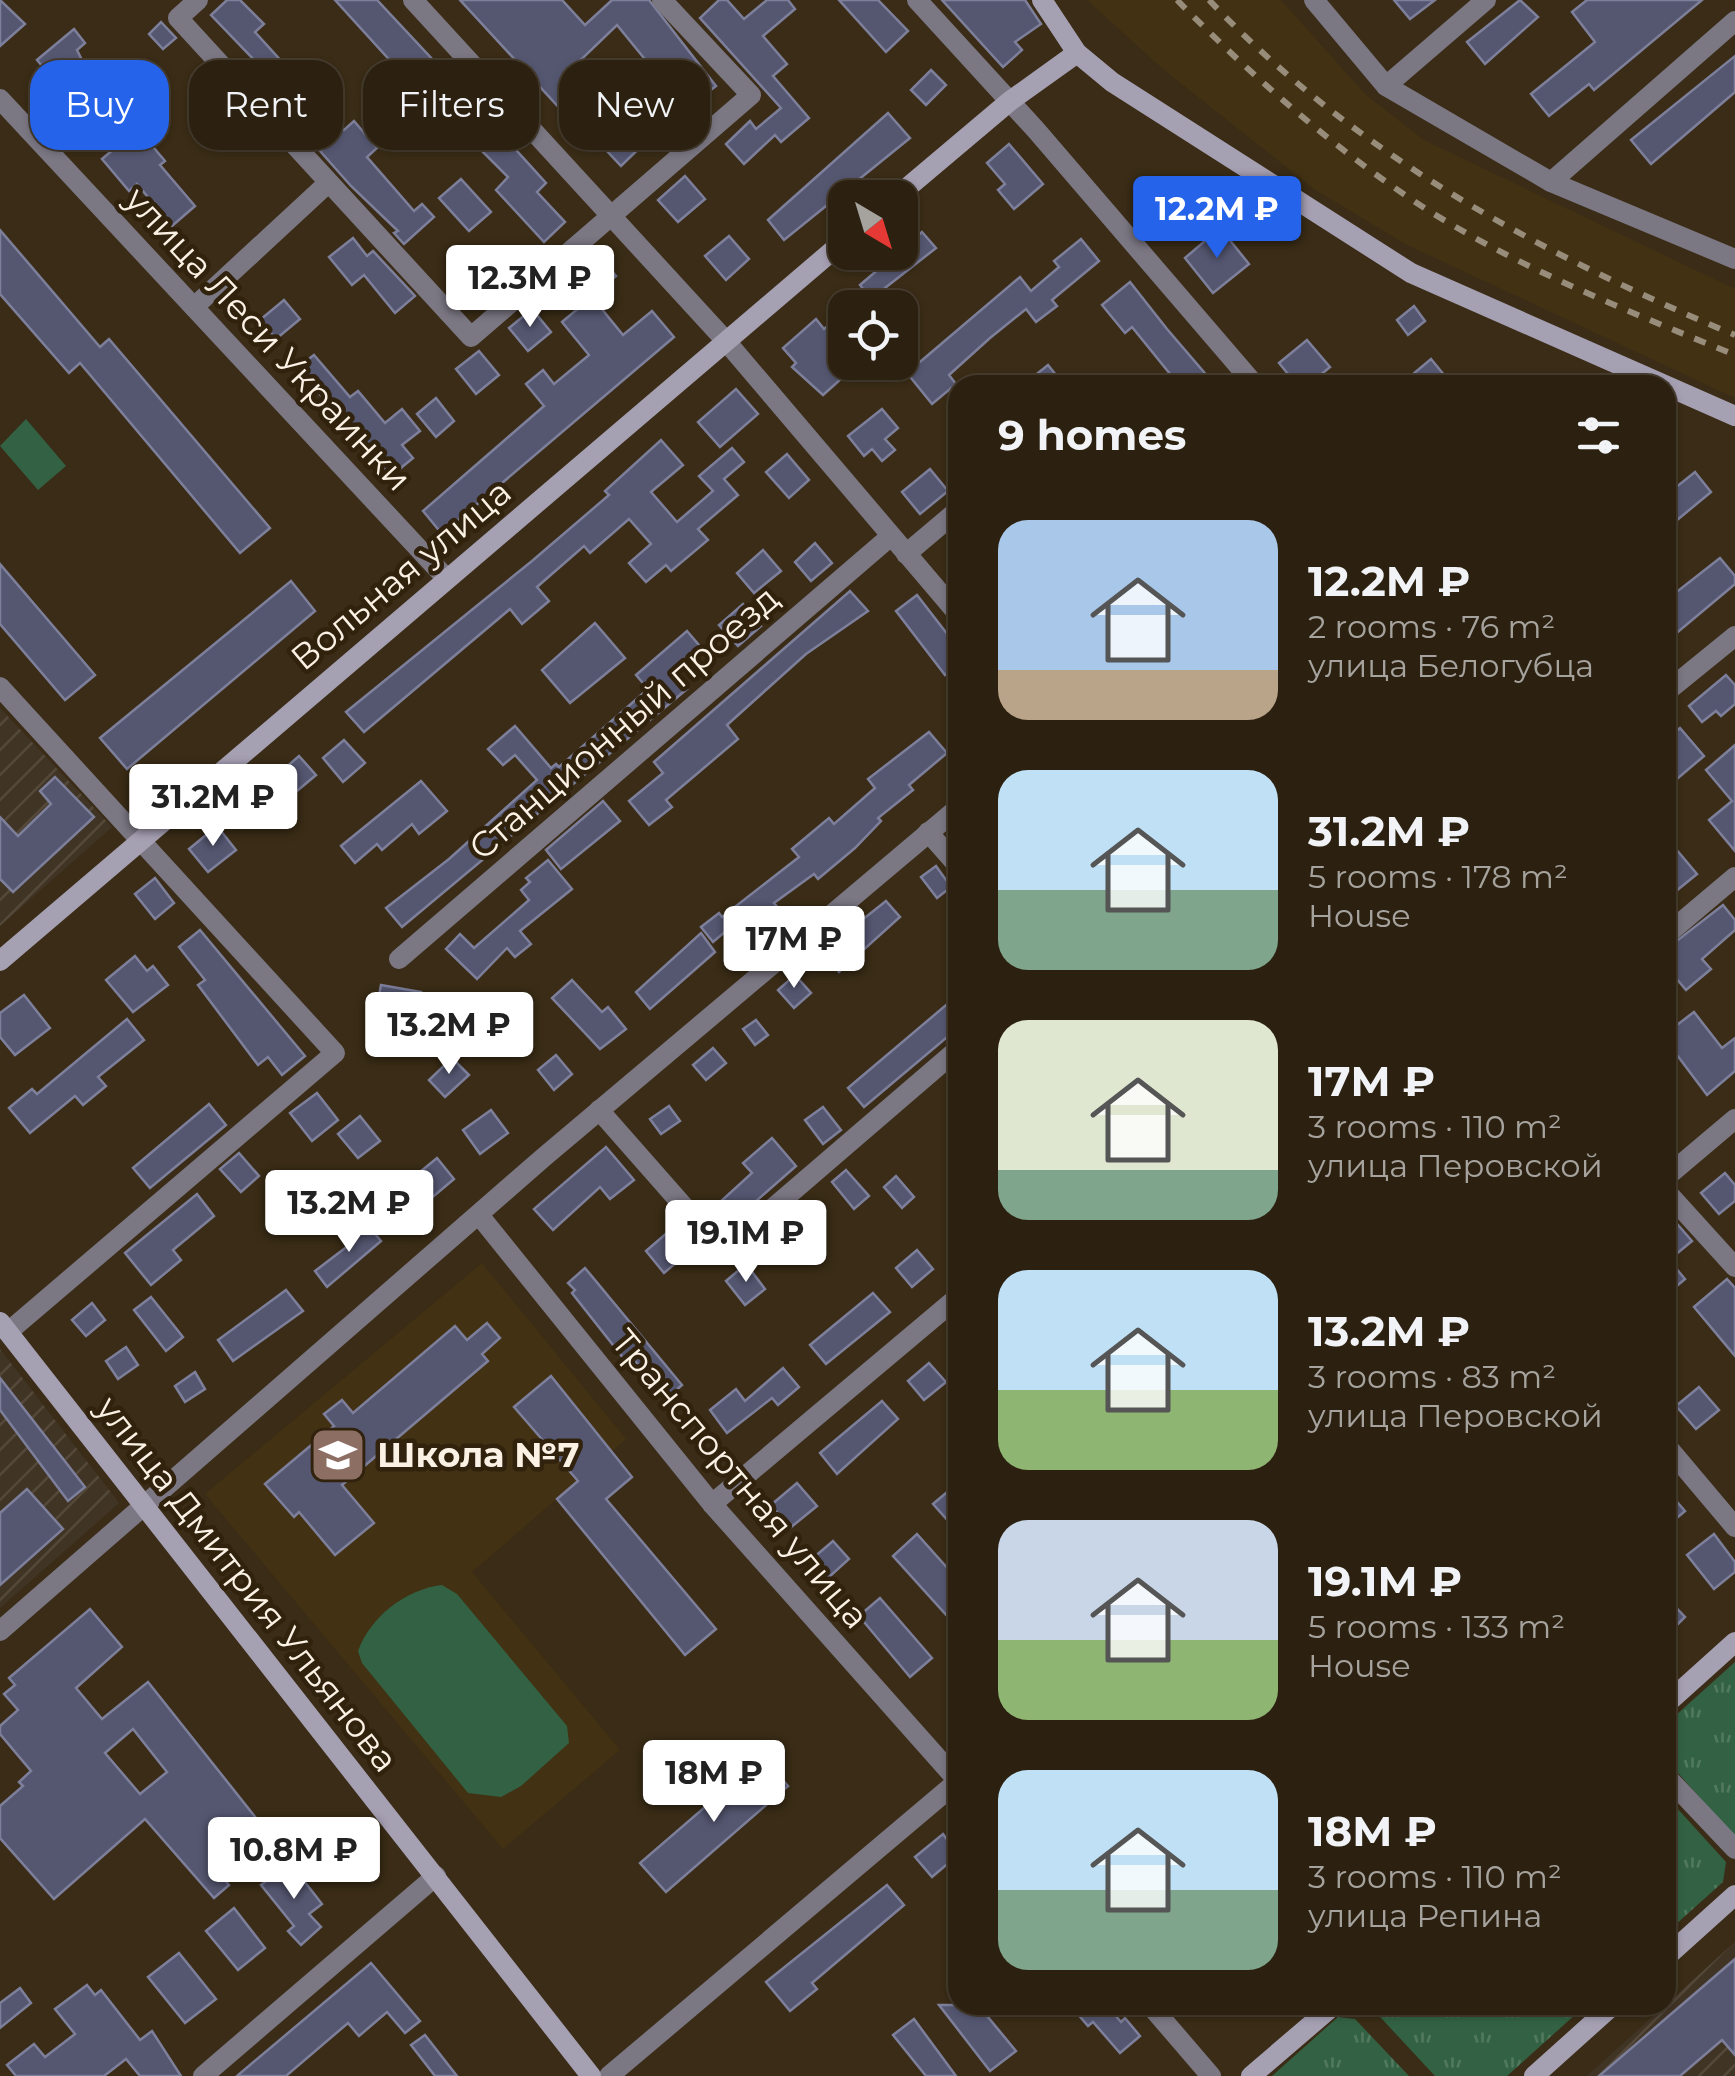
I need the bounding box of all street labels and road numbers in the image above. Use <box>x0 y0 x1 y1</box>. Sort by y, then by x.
street label: улица Леси Украинки <box>116 177 420 500</box>
street label: Вольная улица <box>282 470 519 679</box>
street label: Станционный проезд <box>460 576 787 869</box>
street label: Транспортная улица <box>603 1320 878 1637</box>
street label: улица Дмитрия Ульянова <box>87 1387 407 1780</box>

